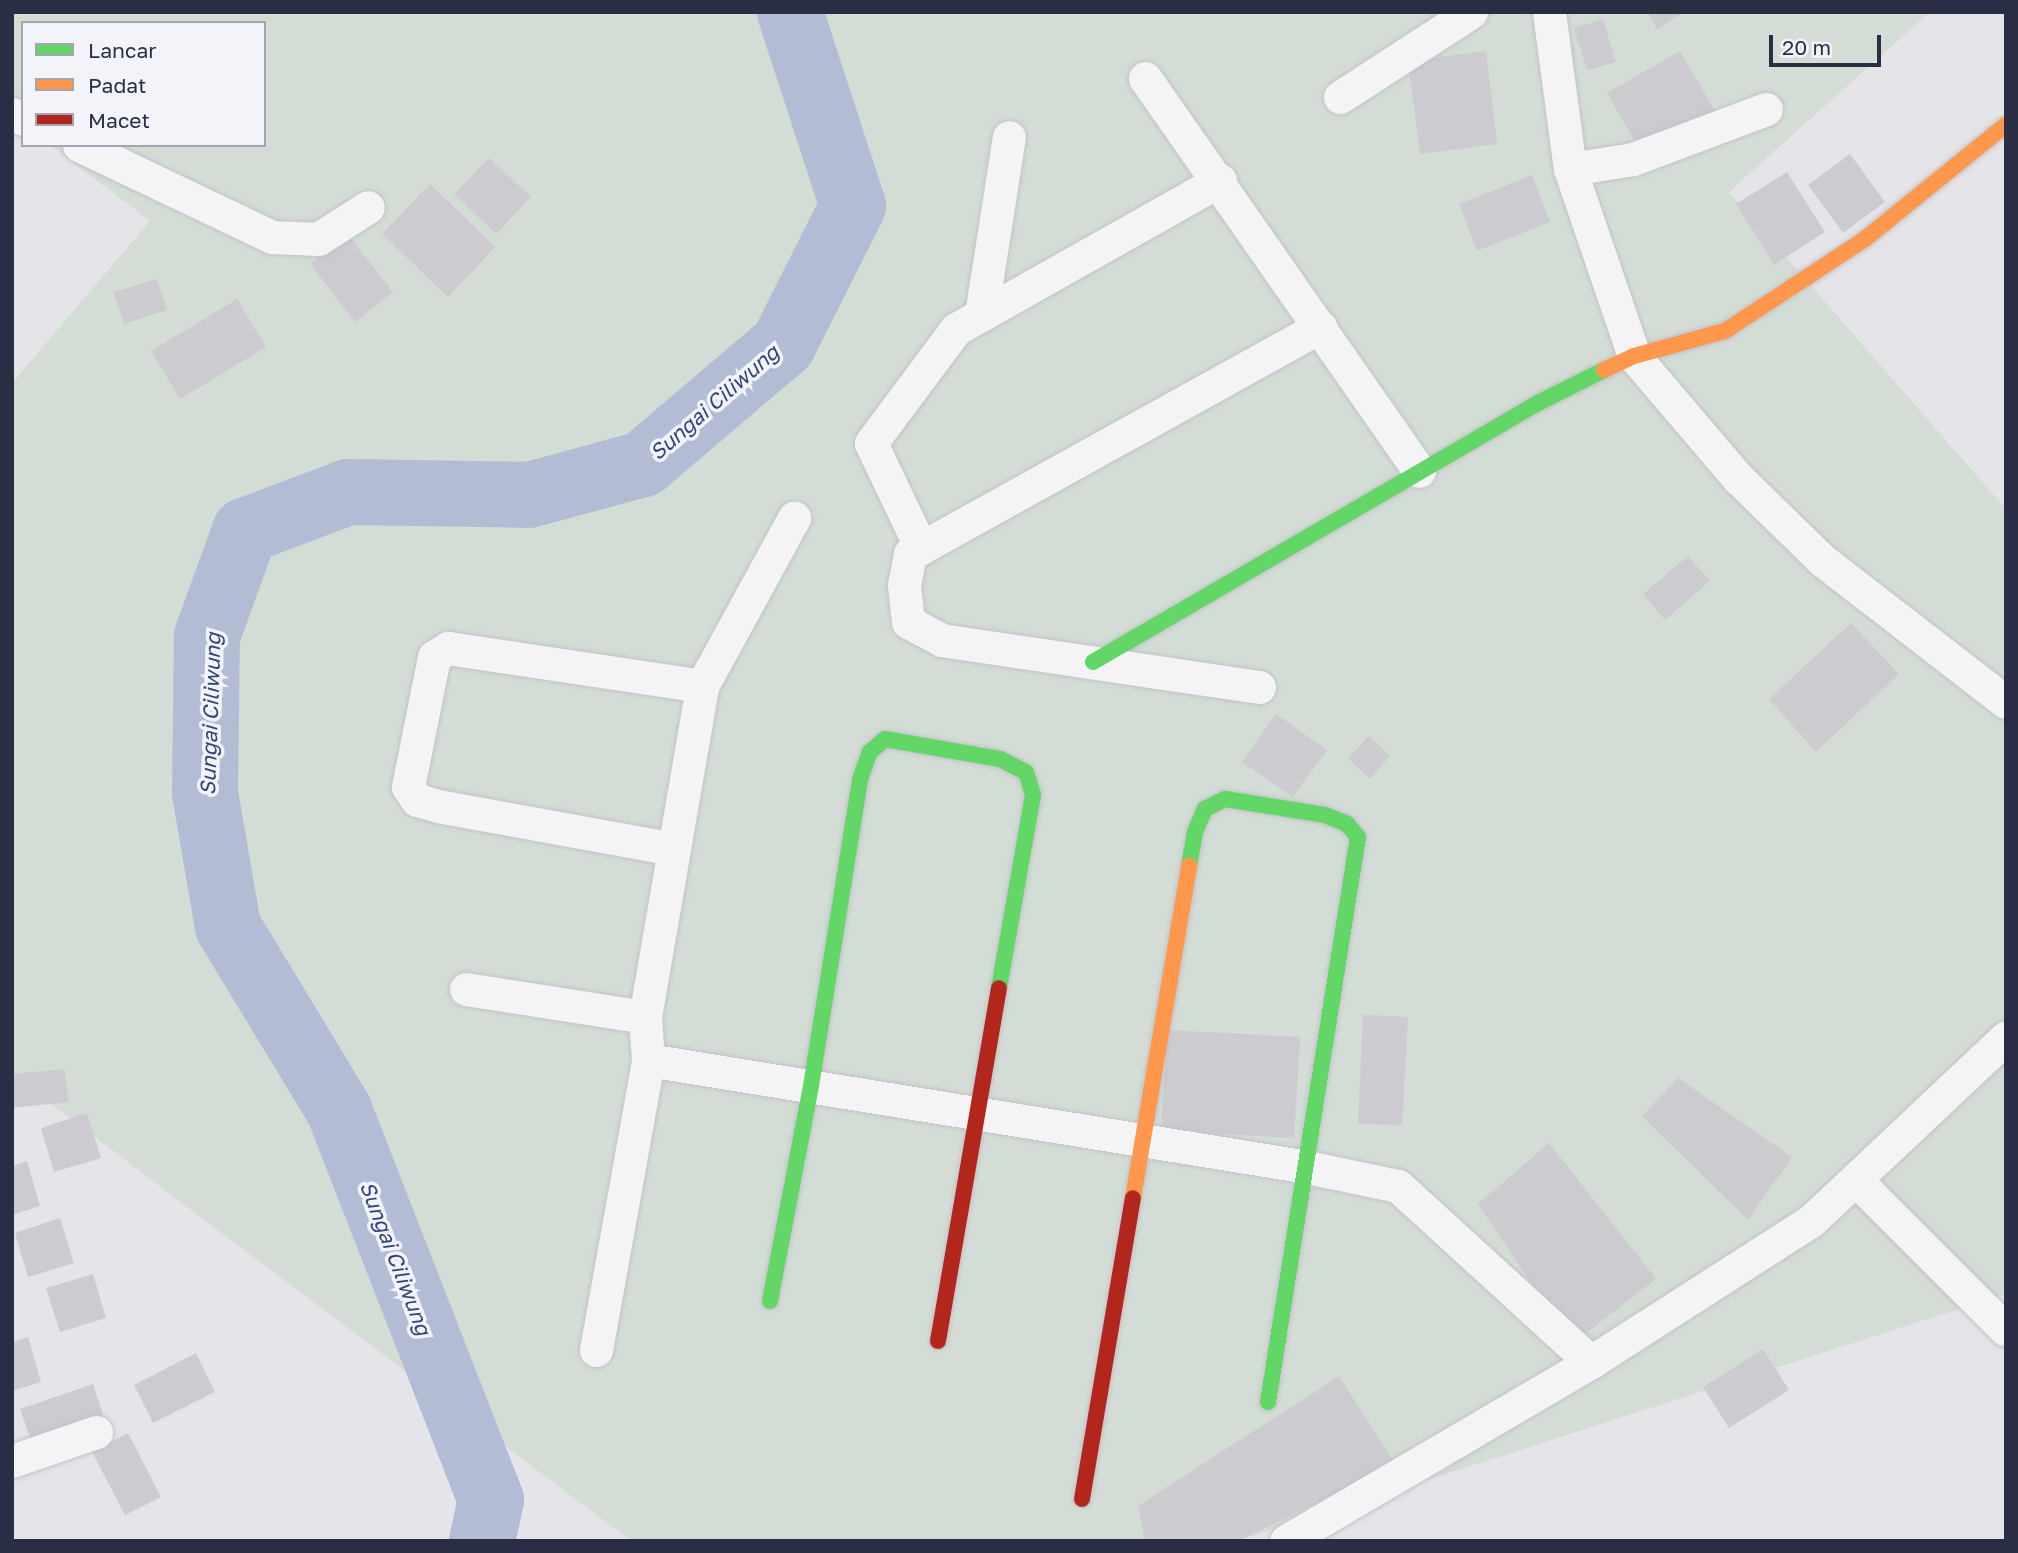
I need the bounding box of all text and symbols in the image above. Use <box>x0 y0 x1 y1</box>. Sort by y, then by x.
legend <box>21 21 266 147</box>
scale bar <box>1773 21 1885 65</box>
text: 20 m <box>1782 34 1831 60</box>
text: Lancar <box>88 37 156 63</box>
text: Padat <box>88 72 146 98</box>
text: Macet <box>88 107 150 133</box>
water label: Sungai Ciliwung <box>644 339 784 465</box>
water label: Sungai Ciliwung <box>195 632 225 796</box>
water label: Sungai Ciliwung <box>355 1178 437 1338</box>

